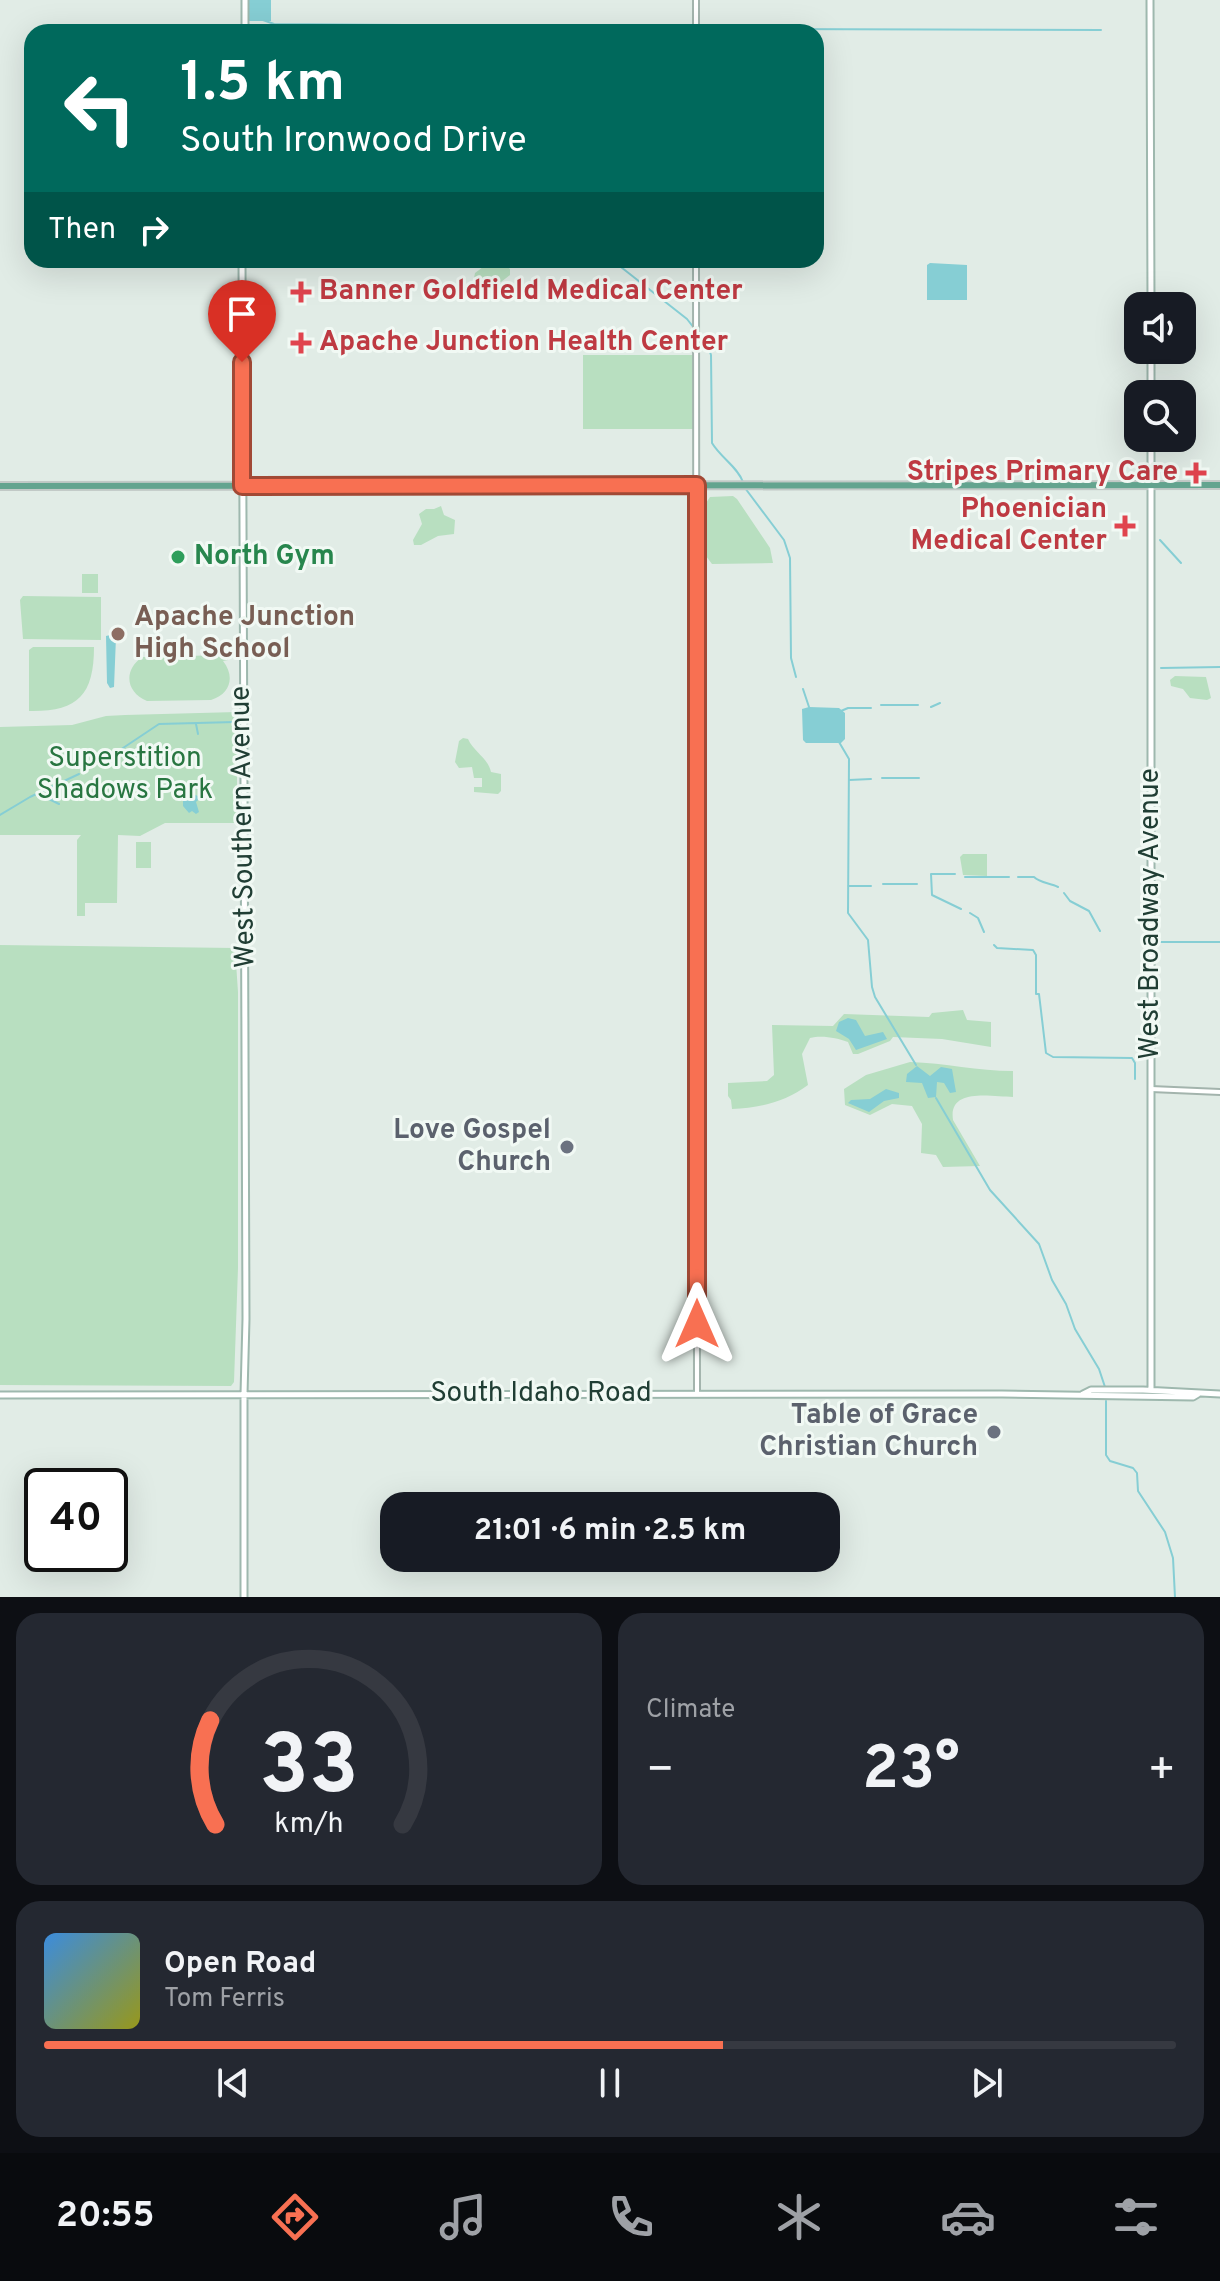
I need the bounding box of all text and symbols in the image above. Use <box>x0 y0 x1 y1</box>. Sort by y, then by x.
text: 1.5 km <box>180 50 345 120</box>
icon: left <box>48 56 152 160</box>
text: South Ironwood Drive <box>180 119 527 165</box>
icon: right <box>132 208 176 252</box>
text: Then <box>48 212 116 249</box>
place label: Banner Goldfield Medical Center <box>319 274 743 310</box>
pin <box>208 280 276 362</box>
marker: Banner Goldfield Medical Center <box>290 281 312 303</box>
icon: arrive <box>220 292 264 336</box>
map controls <box>1124 292 1196 452</box>
button: sound <box>1124 292 1196 364</box>
place label: Apache Junction Health Center <box>319 325 729 361</box>
marker: Apache Junction Health Center <box>290 332 312 354</box>
button: search <box>1124 380 1196 452</box>
place label: Stripes Primary Care <box>907 455 1178 491</box>
marker: Stripes Primary Care <box>1185 462 1207 484</box>
place label: Phoenician Medical Center <box>911 492 1107 560</box>
marker: Phoenician Medical Center <box>1114 515 1136 537</box>
place label: North Gym <box>194 539 335 575</box>
marker: North Gym <box>169 548 187 566</box>
place label: Apache Junction High School <box>134 600 355 668</box>
marker: Apache Junction High School <box>109 625 127 643</box>
street label: West Southern Avenue <box>224 685 264 969</box>
park label: Superstition Shadows Park <box>37 741 213 809</box>
street label: West Broadway Avenue <box>1133 768 1169 1060</box>
place label: Love Gospel Church <box>393 1113 551 1181</box>
marker: Love Gospel Church <box>558 1138 576 1156</box>
position arrow <box>655 1282 739 1366</box>
street label: South Idaho Road <box>430 1376 652 1412</box>
place label: Table of Grace Christian Church <box>759 1398 978 1466</box>
marker: Table of Grace Christian Church <box>985 1423 1003 1441</box>
speed limit sign: 40 <box>24 1468 128 1572</box>
text: 21:01 · 6 min · 2.5 km <box>474 1513 746 1550</box>
text: Climate <box>646 1694 735 1727</box>
text: 33 <box>259 1718 359 1823</box>
text: 23° <box>862 1734 960 1810</box>
text: − <box>646 1744 674 1800</box>
text: + <box>1148 1744 1176 1800</box>
text: km/h <box>274 1807 344 1843</box>
text: Open Road <box>164 1946 316 1983</box>
text: Tom Ferris <box>164 1983 285 2016</box>
icon: previous <box>211 2061 255 2105</box>
icon: pause <box>588 2061 632 2105</box>
icon: next <box>965 2061 1009 2105</box>
icon: directions <box>267 2189 323 2245</box>
icon: music <box>435 2189 491 2245</box>
icon: phone <box>603 2189 659 2245</box>
icon: climate <box>771 2189 827 2245</box>
icon: car <box>940 2189 996 2245</box>
icon: filters <box>1108 2189 1164 2245</box>
text: 20:55 <box>56 2194 155 2240</box>

